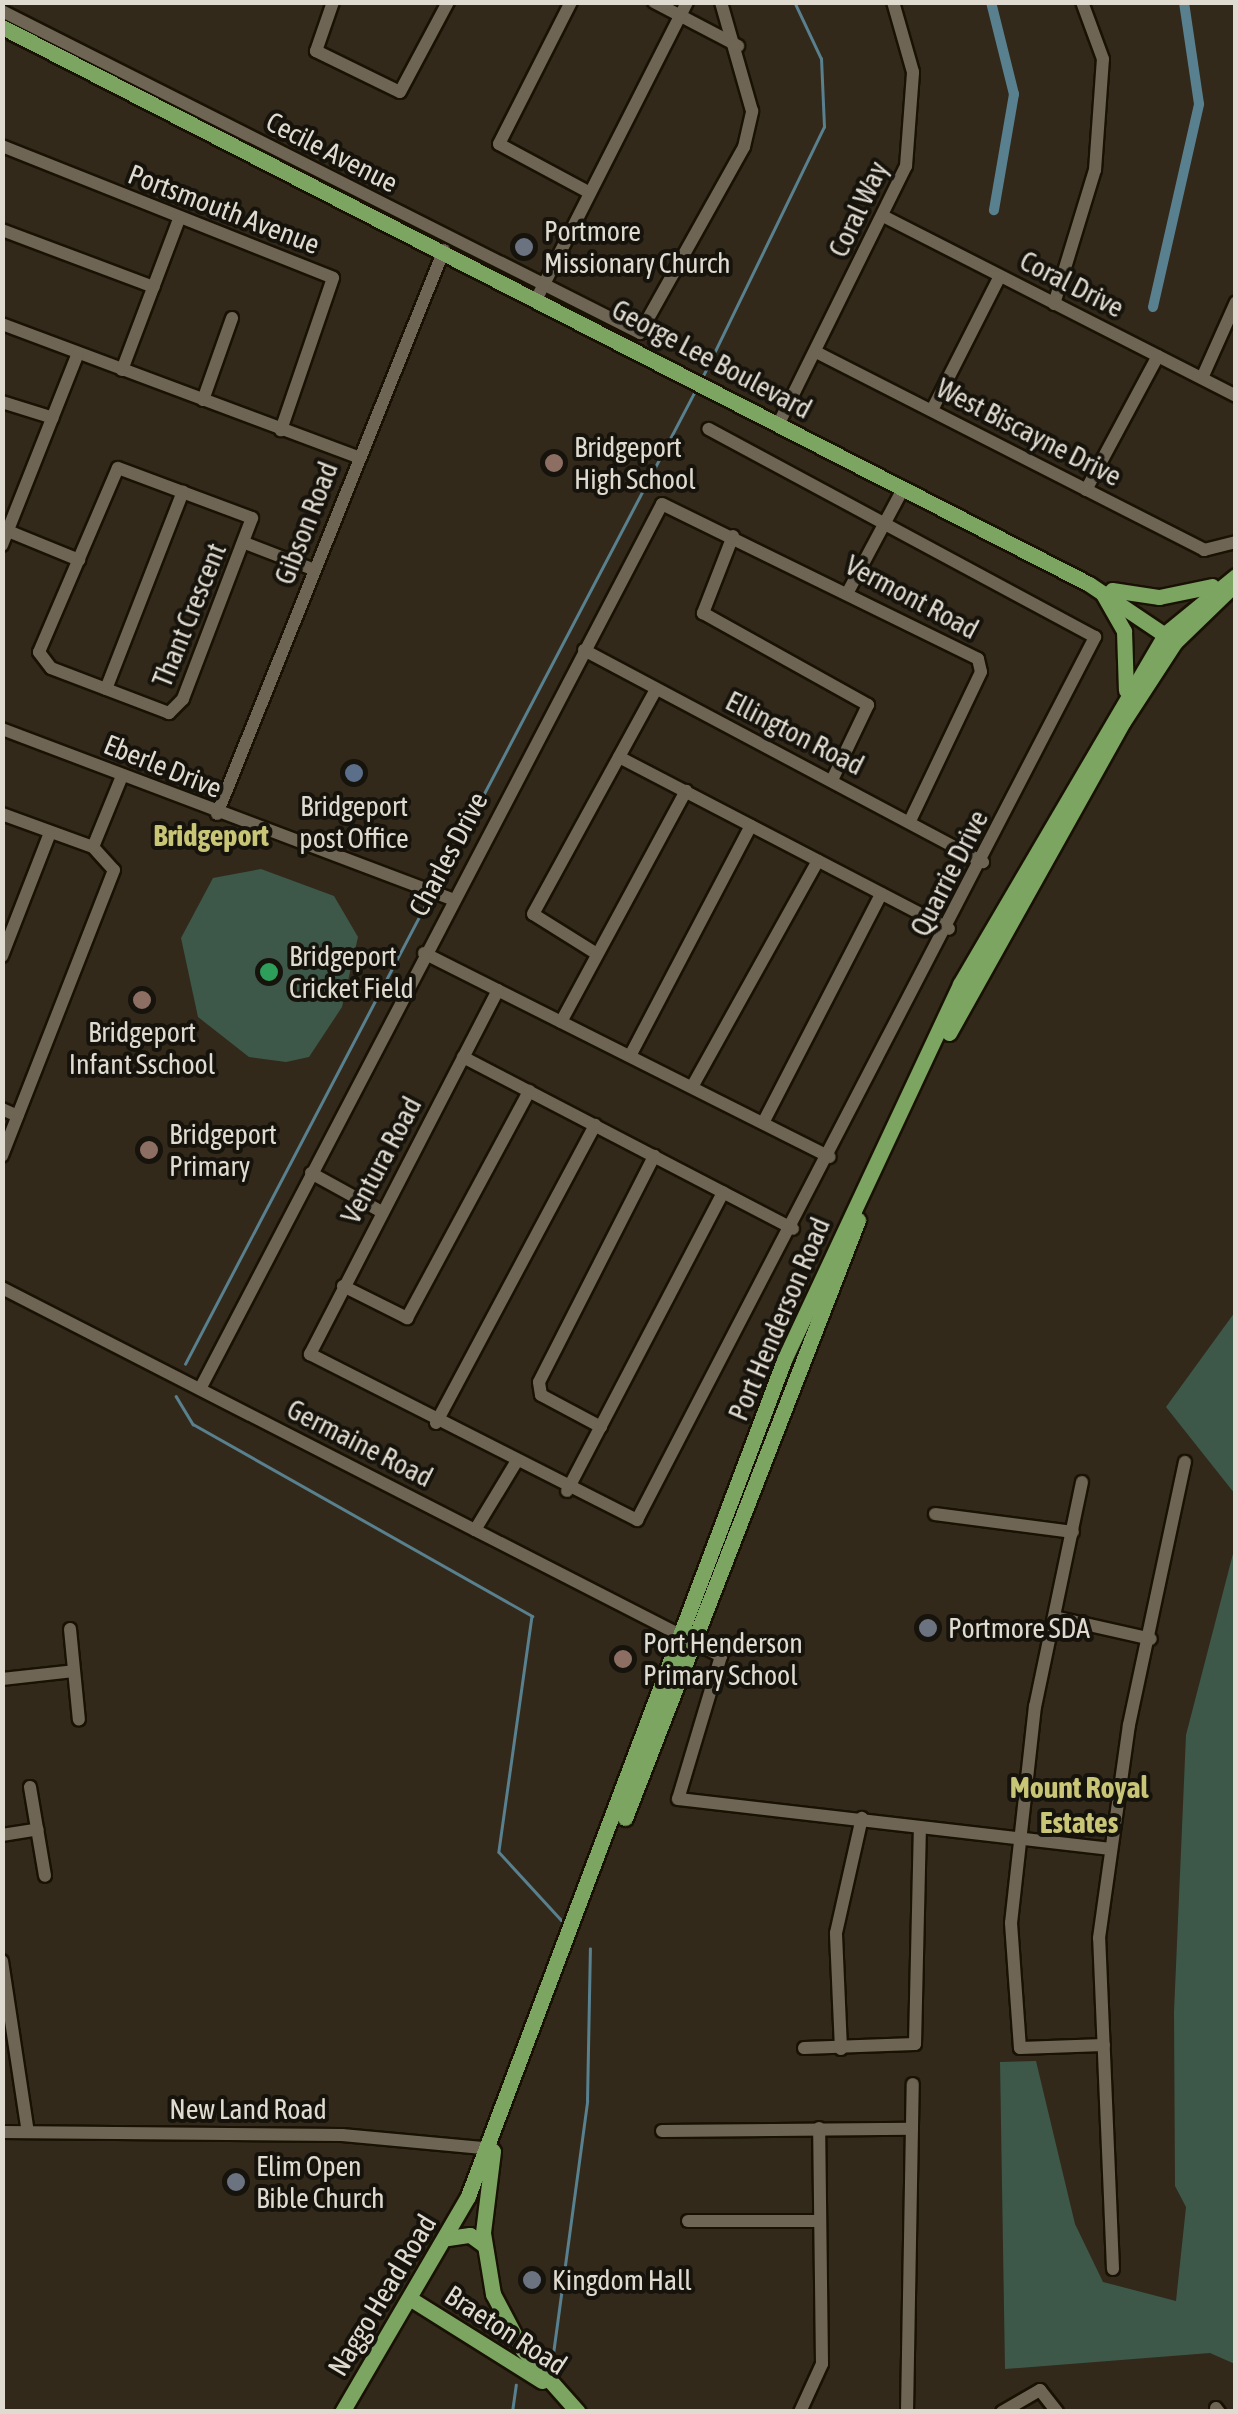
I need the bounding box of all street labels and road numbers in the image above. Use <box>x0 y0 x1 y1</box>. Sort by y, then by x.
street label: Cecile Avenue <box>261 105 403 199</box>
street label: Coral Way <box>821 156 895 262</box>
street label: Portsmouth Avenue <box>124 157 324 261</box>
street label: Coral Drive <box>1014 244 1130 324</box>
street label: George Lee Boulevard <box>606 292 818 426</box>
street label: West Biscayne Drive <box>931 371 1127 493</box>
street label: Gibson Road <box>267 457 345 589</box>
street label: Thant Crescent <box>145 538 233 692</box>
street label: Vermont Road <box>840 548 984 646</box>
street label: Ellington Road <box>720 684 870 782</box>
street label: Eberle Drive <box>99 727 227 805</box>
street label: Charles Drive <box>401 786 495 922</box>
street label: Quarrie Drive <box>903 804 995 942</box>
street label: Ventura Road <box>334 1091 428 1229</box>
street label: Port Henderson Road <box>721 1212 837 1426</box>
street label: Germaine Road <box>282 1392 438 1494</box>
street label: New Land Road <box>169 2092 327 2126</box>
street label: Naggo Head Road <box>321 2208 443 2382</box>
street label: Braeton Road <box>439 2278 573 2382</box>

